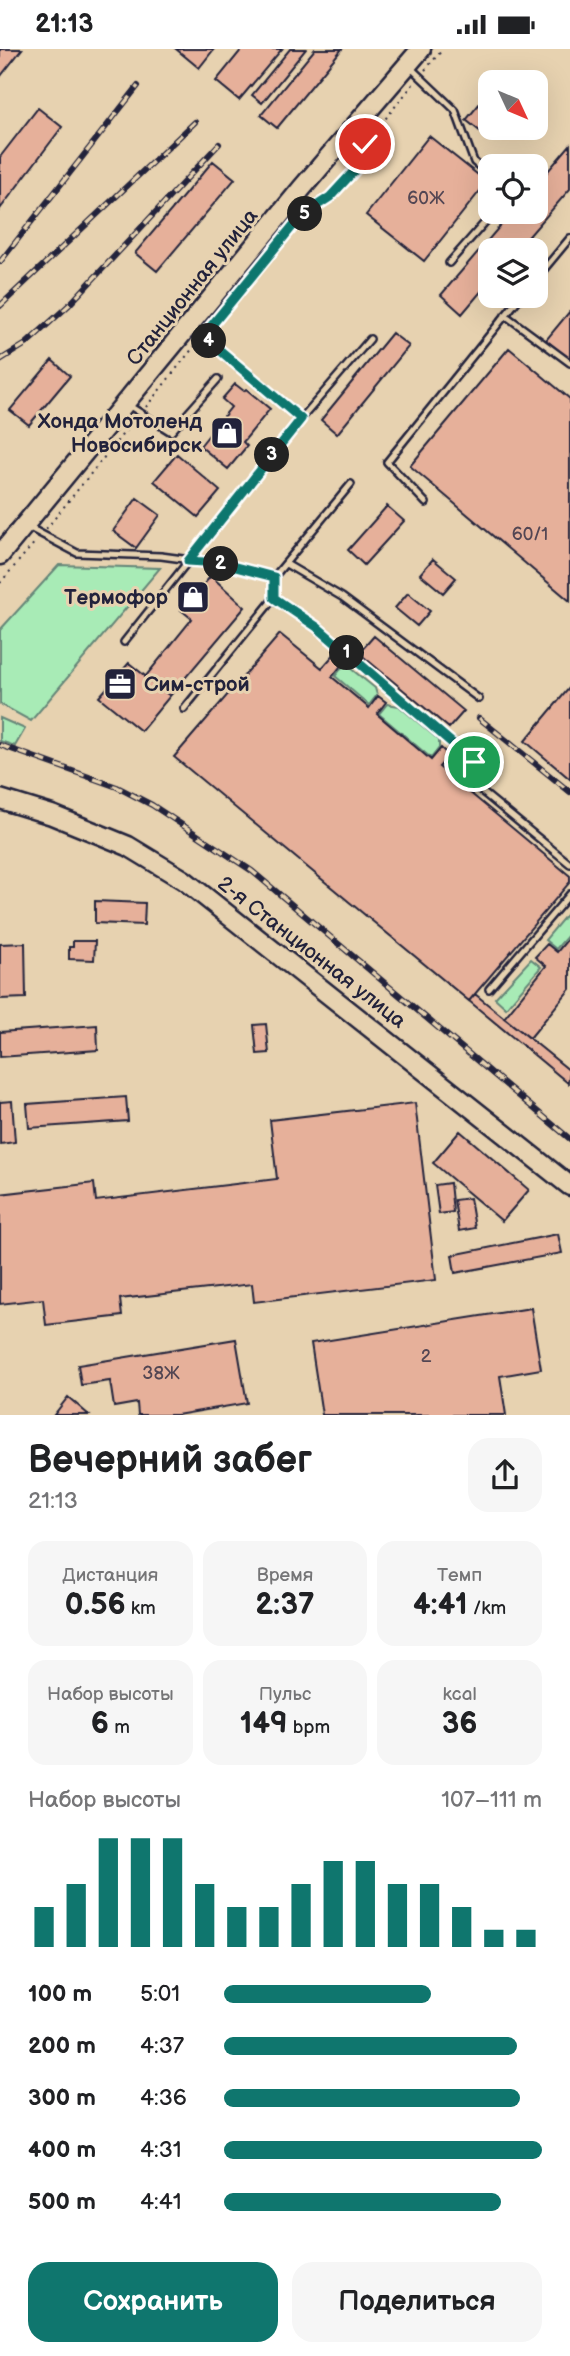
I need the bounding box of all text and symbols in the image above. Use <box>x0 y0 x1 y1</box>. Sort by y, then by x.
text: 21:13 <box>35 9 93 40</box>
north arrow <box>478 70 548 140</box>
map controls <box>478 70 548 308</box>
pin <box>335 114 395 174</box>
icon: check <box>346 125 384 163</box>
button: locate <box>478 154 548 224</box>
house number: 60Ж <box>407 188 445 209</box>
pin: 5 <box>288 197 322 231</box>
text: 5 <box>299 202 310 225</box>
street label: Станционная улица <box>121 203 264 371</box>
button: layers <box>478 238 548 308</box>
pin: 4 <box>192 323 227 359</box>
text: 4 <box>203 329 214 352</box>
place label: Хонда Мотоленд Новосибирск <box>37 409 203 458</box>
shop icon: Хонда Мотоленд Новосибирск <box>208 414 246 452</box>
pin: 3 <box>254 437 290 473</box>
text: 3 <box>266 443 277 466</box>
house number: 60/1 <box>512 524 548 545</box>
pin: 2 <box>204 547 238 581</box>
text: 2 <box>215 552 226 575</box>
shop icon: Термофор <box>174 578 212 616</box>
place label: Термофор <box>64 585 169 610</box>
pin: 1 <box>330 635 364 671</box>
text: 1 <box>343 641 351 664</box>
office icon: Сим-строй <box>101 665 139 703</box>
place label: Сим-строй <box>144 672 250 697</box>
pin <box>444 732 504 792</box>
icon: arrive <box>455 743 493 781</box>
street label: 2-я Станционная улица <box>213 871 411 1034</box>
house number: 2 <box>421 1346 432 1367</box>
house number: 38Ж <box>142 1363 180 1384</box>
text: Вечерний забег <box>28 1438 312 1483</box>
button: share <box>468 1438 542 1512</box>
text: 21:13 <box>28 1487 78 1515</box>
text: Дистанция <box>62 1564 158 1587</box>
text: Время <box>257 1564 313 1587</box>
text: Темп <box>437 1564 482 1587</box>
text: 0.56 <box>65 1587 126 1623</box>
text: 2:37 <box>255 1587 315 1623</box>
text: 4:41 <box>413 1587 468 1623</box>
text: km <box>126 1597 156 1620</box>
text: /km <box>468 1597 506 1620</box>
text: Набор высоты <box>47 1683 174 1706</box>
text: Пульс <box>259 1683 311 1706</box>
text: kcal <box>443 1683 477 1706</box>
text: 6 <box>91 1706 109 1742</box>
text: 149 <box>240 1706 288 1742</box>
text: 36 <box>442 1706 478 1742</box>
text: m <box>109 1716 130 1739</box>
text: bpm <box>288 1716 330 1739</box>
text: Набор высоты <box>28 1786 181 1814</box>
text: 107–111 m <box>441 1786 542 1814</box>
text: 100 m <box>28 1980 92 2008</box>
text: 5:01 <box>140 1980 180 2008</box>
text: 200 m <box>28 2032 96 2060</box>
text: 4:37 <box>140 2032 184 2060</box>
text: 300 m <box>28 2084 96 2112</box>
text: 4:36 <box>140 2084 187 2112</box>
text: 400 m <box>28 2136 96 2164</box>
text: 4:31 <box>140 2136 182 2164</box>
text: 500 m <box>28 2188 96 2216</box>
text: 4:41 <box>140 2188 182 2216</box>
button: Сохранить <box>28 2262 278 2342</box>
button: Поделиться <box>292 2262 542 2342</box>

